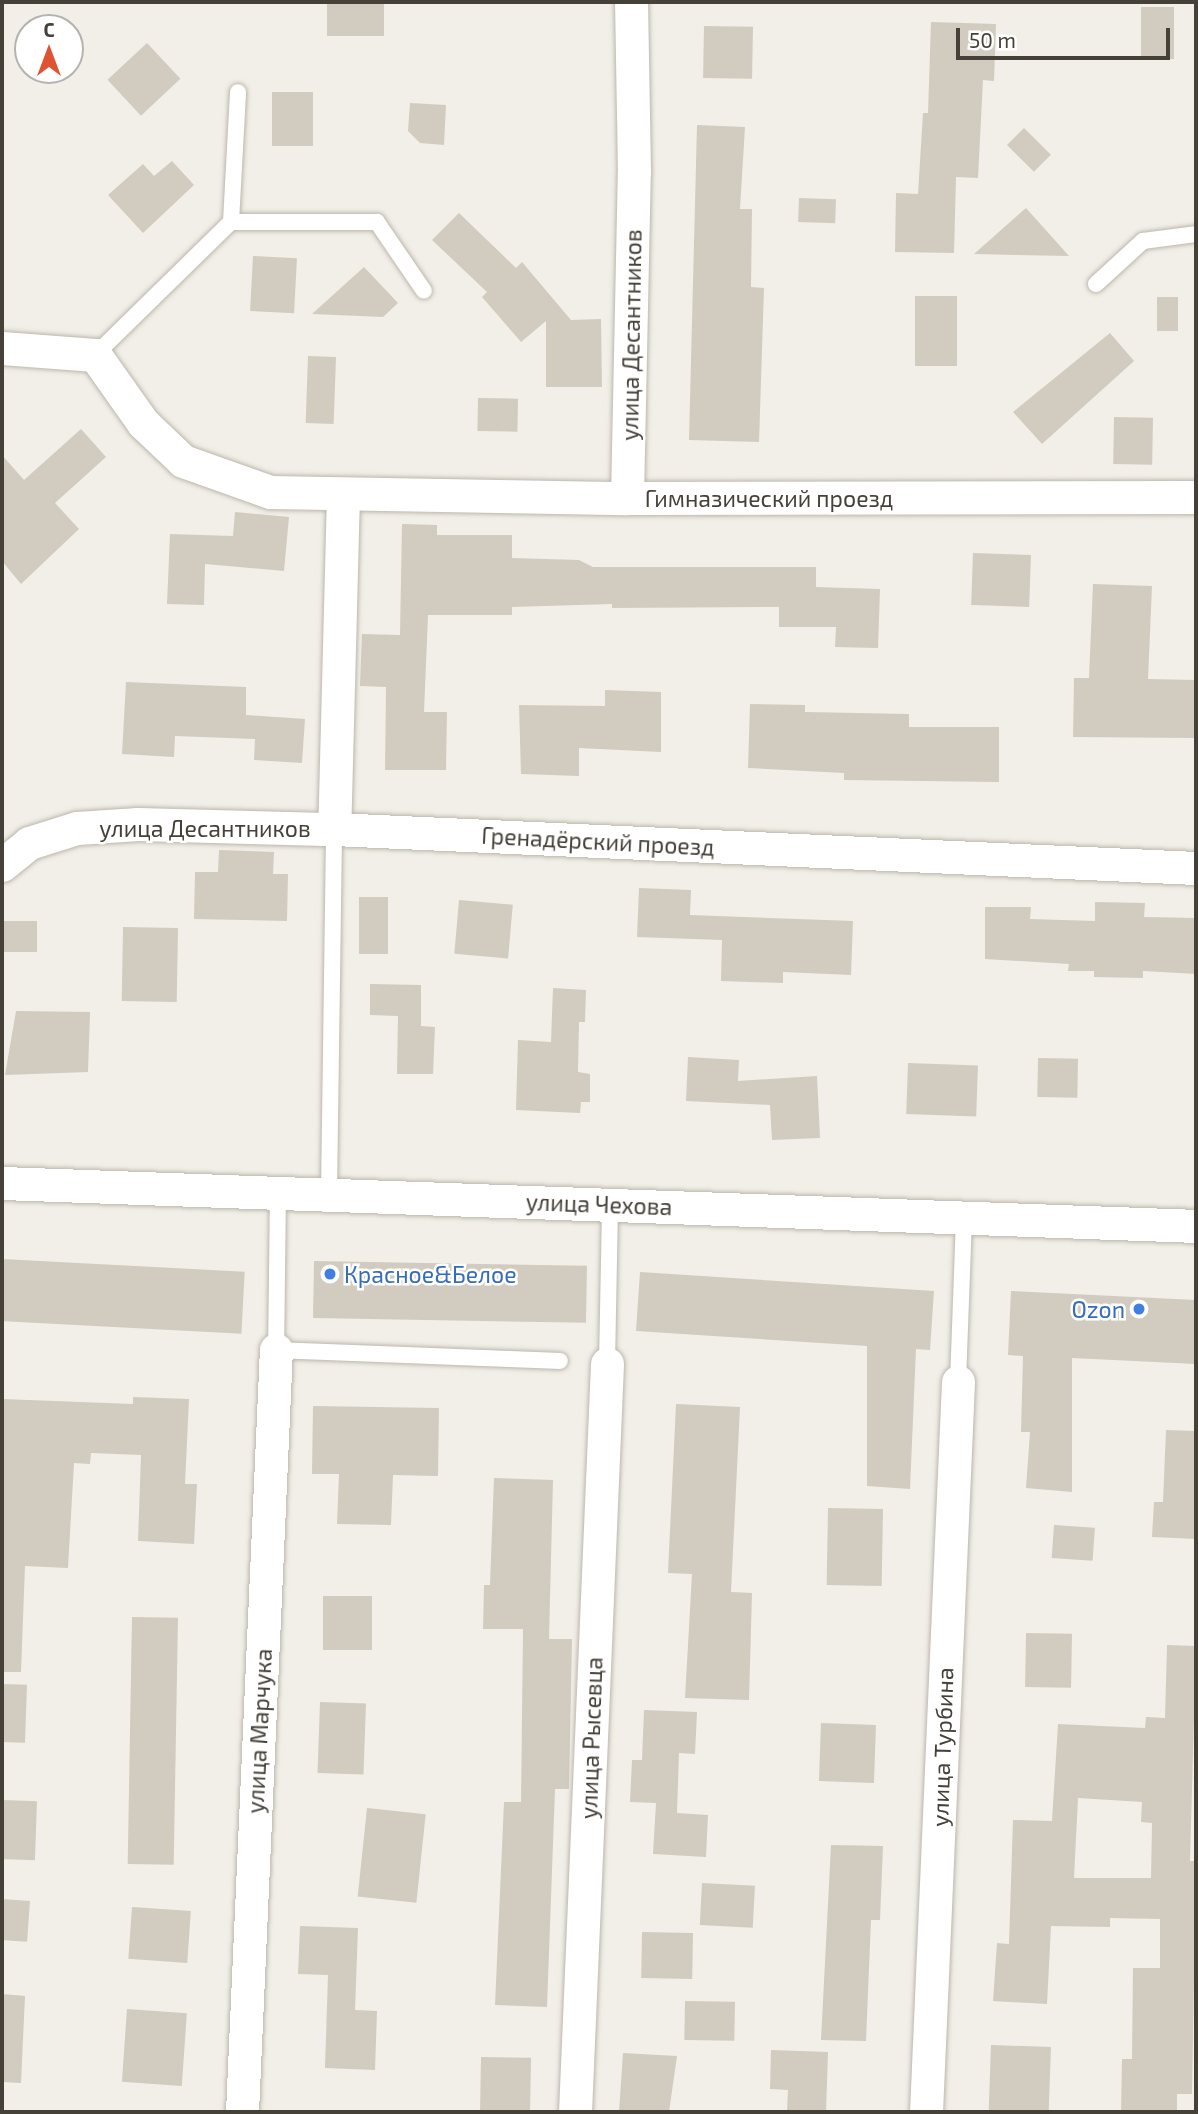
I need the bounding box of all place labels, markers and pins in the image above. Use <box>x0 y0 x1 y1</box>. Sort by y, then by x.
place label: Красное&Белое <box>344 1260 517 1288</box>
marker: Красное&Белое <box>322 1266 338 1282</box>
place label: Ozon <box>1072 1295 1125 1323</box>
marker: Ozon <box>1131 1301 1147 1317</box>

